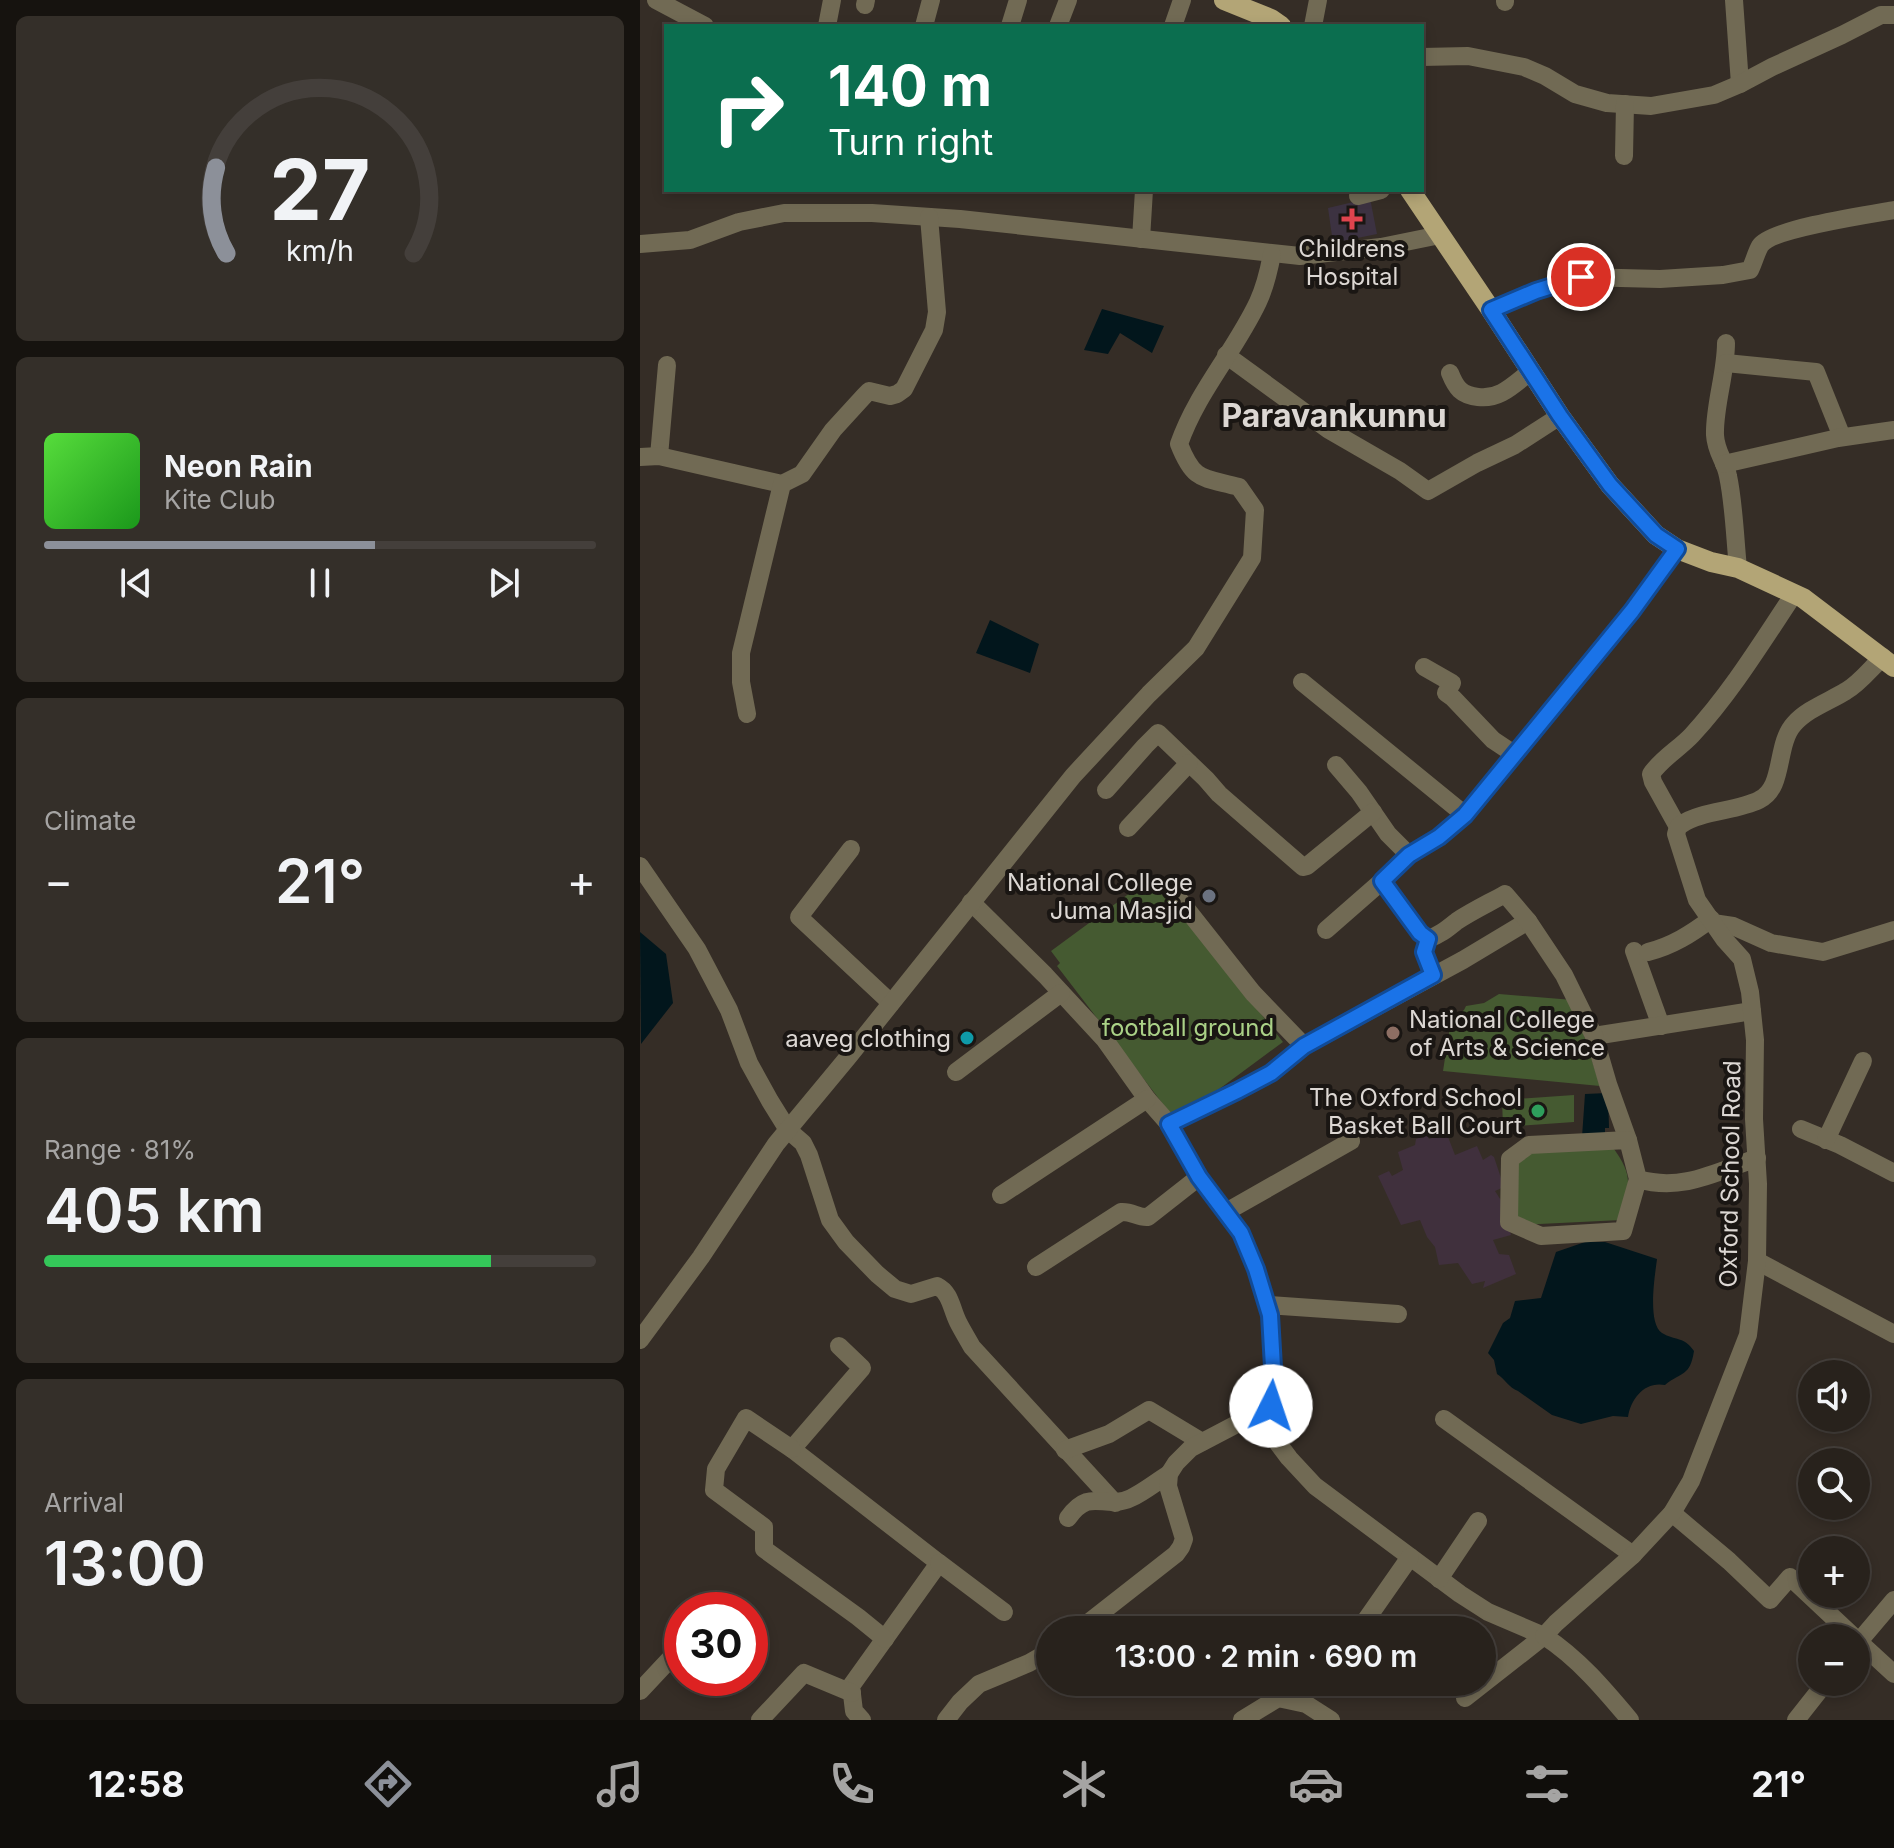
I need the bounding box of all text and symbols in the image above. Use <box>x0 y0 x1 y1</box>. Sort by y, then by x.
text: 140 m <box>828 52 992 120</box>
icon: right <box>696 56 800 160</box>
text: Turn right <box>828 120 993 164</box>
text: 27 <box>270 139 370 240</box>
marker: Childrens Hospital <box>1341 208 1363 230</box>
text: km/h <box>286 234 354 269</box>
place label: Childrens Hospital <box>1298 234 1406 291</box>
pin <box>1547 243 1615 311</box>
icon: arrive <box>1559 255 1603 299</box>
district label: Paravankunnu <box>1221 396 1447 435</box>
text: Neon Rain <box>164 448 313 484</box>
text: Kite Club <box>164 484 275 515</box>
icon: previous <box>114 561 158 605</box>
icon: pause <box>298 561 342 605</box>
icon: next <box>482 561 526 605</box>
text: Climate <box>44 805 136 836</box>
text: 21° <box>275 845 365 917</box>
text: − <box>44 854 73 908</box>
text: + <box>567 854 596 908</box>
place label: National College Juma Masjid <box>1007 868 1193 925</box>
marker: National College Juma Masjid <box>1200 887 1218 905</box>
place label: National College of Arts & Science <box>1409 1005 1605 1062</box>
park label: football ground <box>1102 1013 1274 1042</box>
place label: aaveg clothing <box>785 1024 951 1053</box>
marker: National College of Arts & Science <box>1384 1024 1402 1042</box>
marker: aaveg clothing <box>958 1029 976 1047</box>
street label: Oxford School Road <box>1714 1060 1746 1288</box>
place label: The Oxford School Basket Ball Court <box>1309 1083 1522 1140</box>
marker: The Oxford School Basket Ball Court <box>1529 1102 1547 1120</box>
text: Range · 81% <box>44 1134 196 1165</box>
text: 405 km <box>44 1174 265 1246</box>
map controls <box>1798 1360 1870 1696</box>
button: sound <box>1798 1360 1870 1432</box>
position arrow <box>1229 1364 1313 1448</box>
button: search <box>1798 1448 1870 1520</box>
text: Arrival <box>44 1487 124 1518</box>
text: 13:00 <box>44 1527 206 1599</box>
button: + <box>1798 1536 1870 1608</box>
speed limit sign: 30 <box>664 1592 768 1696</box>
button: − <box>1798 1624 1870 1696</box>
text: 13:00 · 2 min · 690 m <box>1115 1638 1417 1674</box>
icon: directions <box>360 1756 416 1812</box>
icon: music <box>592 1756 648 1812</box>
icon: phone <box>824 1756 880 1812</box>
icon: climate <box>1056 1756 1112 1812</box>
icon: car <box>1288 1756 1344 1812</box>
icon: filters <box>1519 1756 1575 1812</box>
text: 12:58 <box>88 1762 185 1806</box>
text: 21° <box>1751 1762 1806 1806</box>

